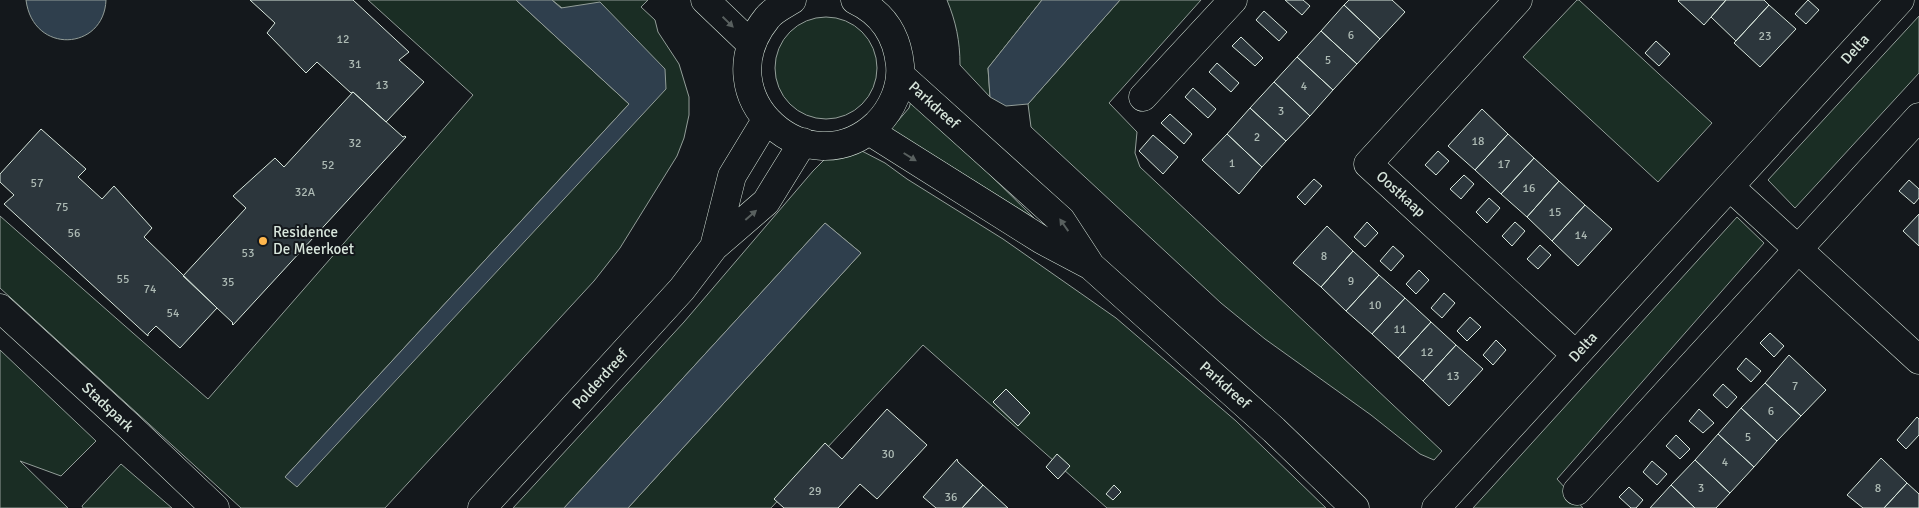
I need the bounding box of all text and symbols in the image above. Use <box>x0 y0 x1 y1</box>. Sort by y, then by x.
one-way arrow <box>722 16 734 28</box>
house number: 6 <box>1348 28 1354 43</box>
house number: 23 <box>1759 29 1771 44</box>
street label: Delta <box>1837 30 1873 68</box>
house number: 12 <box>337 32 349 47</box>
house number: 5 <box>1325 53 1331 68</box>
house number: 31 <box>349 57 361 72</box>
house number: 13 <box>376 78 388 93</box>
street label: Parkdreef <box>905 78 964 133</box>
house number: 4 <box>1301 79 1308 94</box>
house number: 3 <box>1278 104 1284 119</box>
house number: 2 <box>1254 130 1260 145</box>
house number: 18 <box>1472 134 1484 149</box>
house number: 32 <box>349 136 361 151</box>
one-way arrow <box>904 153 917 162</box>
house number: 1 <box>1229 156 1235 171</box>
house number: 17 <box>1498 157 1510 172</box>
house number: 52 <box>322 158 334 173</box>
street label: Oostkaap <box>1373 167 1429 221</box>
house number: 57 <box>31 176 43 191</box>
house number: 16 <box>1523 181 1535 196</box>
house number: 32A <box>295 185 316 200</box>
house number: 75 <box>56 200 68 215</box>
house number: 15 <box>1549 205 1561 220</box>
one-way arrow <box>744 209 756 221</box>
one-way arrow <box>1059 219 1069 232</box>
place label: Residence De Meerkoet <box>273 223 354 258</box>
house number: 56 <box>68 226 80 241</box>
house number: 14 <box>1575 228 1588 243</box>
marker: Residence De Meerkoet <box>257 235 269 247</box>
house number: 53 <box>242 246 254 261</box>
house number: 8 <box>1321 249 1327 264</box>
house number: 55 <box>117 272 129 287</box>
house number: 9 <box>1348 274 1354 289</box>
house number: 35 <box>222 275 234 290</box>
house number: 74 <box>144 282 157 297</box>
house number: 10 <box>1369 298 1381 313</box>
house number: 54 <box>167 306 180 321</box>
house number: 11 <box>1394 322 1406 337</box>
street label: Delta <box>1565 328 1601 366</box>
street label: Polderdreef <box>568 345 632 413</box>
house number: 12 <box>1421 345 1433 360</box>
street label: Parkdreef <box>1196 358 1255 413</box>
house number: 13 <box>1447 369 1459 384</box>
street label: Stadspark <box>78 379 138 436</box>
house number: 7 <box>1792 379 1798 394</box>
house number: 6 <box>1768 404 1774 419</box>
house number: 5 <box>1745 430 1751 445</box>
house number: 30 <box>882 447 894 462</box>
house number: 4 <box>1722 455 1729 470</box>
house number: 3 <box>1698 481 1704 496</box>
house number: 8 <box>1875 481 1881 496</box>
house number: 29 <box>809 484 821 499</box>
house number: 36 <box>945 490 957 505</box>

